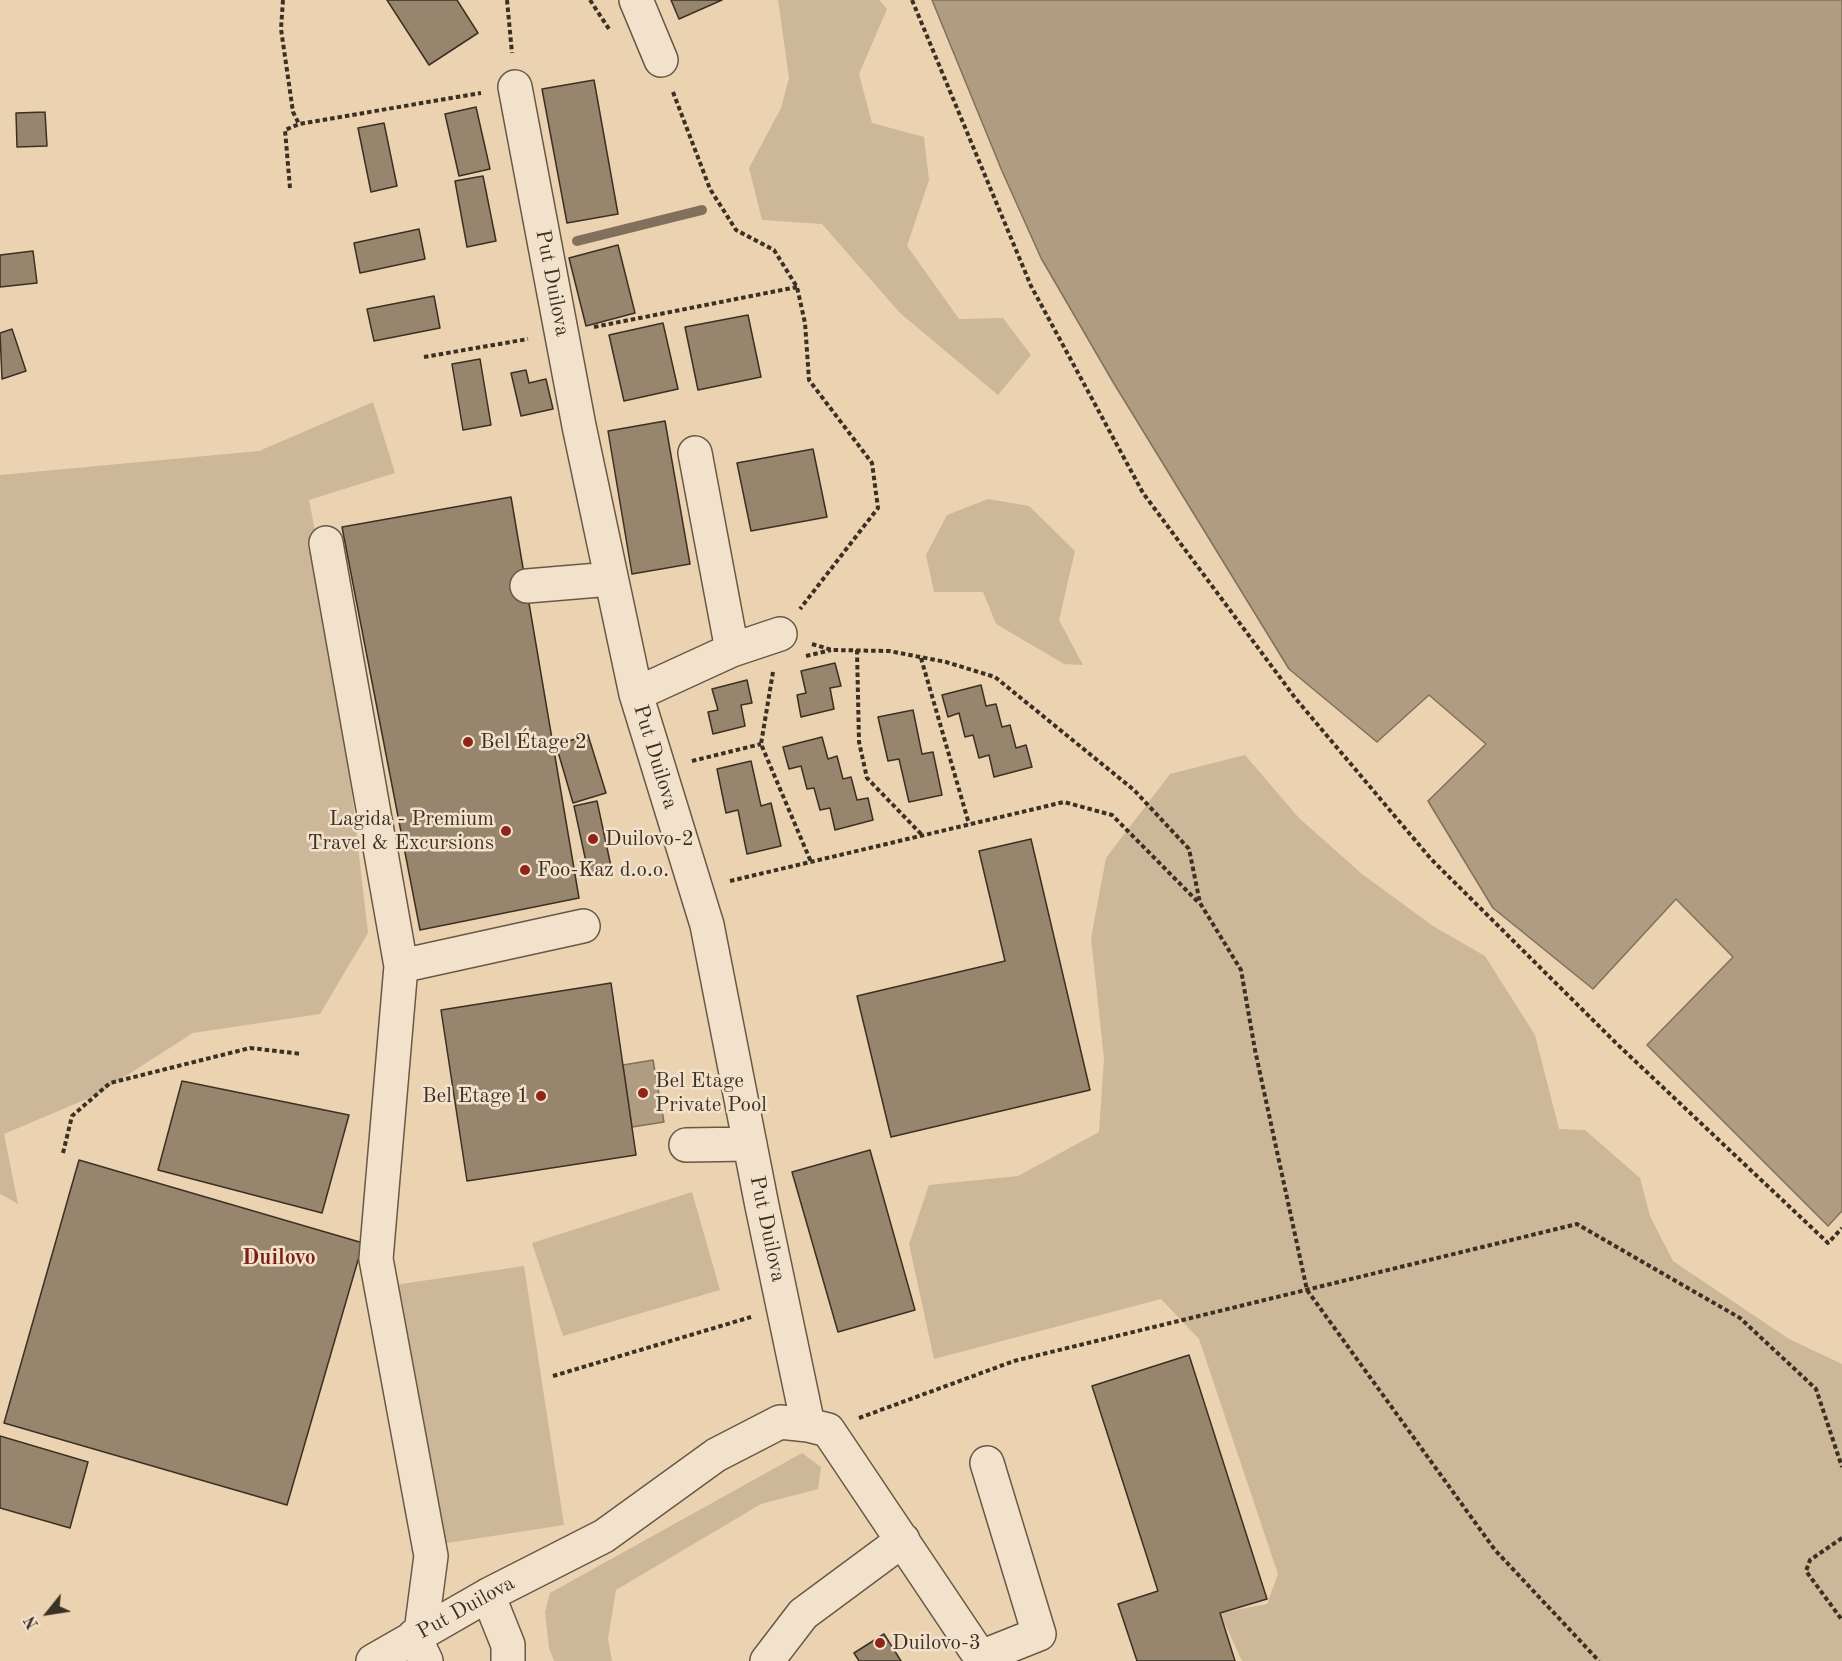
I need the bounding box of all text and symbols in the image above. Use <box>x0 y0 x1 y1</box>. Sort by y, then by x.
street label: Put Duilova <box>529 228 575 338</box>
street label: Put Duilova <box>627 702 683 812</box>
place label: Bel Étage 2 <box>480 729 587 755</box>
marker: Bel Étage 2 <box>461 735 475 749</box>
place label: Lagida - Premium Travel & Excursions <box>307 806 494 856</box>
marker: Lagida - Premium Travel & Excursions <box>499 824 513 838</box>
place label: Duilovo-2 <box>605 826 694 852</box>
marker: Duilovo-2 <box>586 832 600 846</box>
place label: Foo-Kaz d.o.o. <box>537 857 669 883</box>
marker: Foo-Kaz d.o.o. <box>518 863 532 877</box>
place label: Bel Etage Private Pool <box>655 1068 767 1118</box>
place label: Bel Etage 1 <box>422 1083 529 1109</box>
marker: Bel Etage Private Pool <box>636 1086 650 1100</box>
marker: Bel Etage 1 <box>534 1089 548 1103</box>
street label: Put Duilova <box>743 1174 791 1284</box>
district label: Duilovo <box>242 1245 316 1271</box>
street label: Put Duilova <box>413 1571 519 1645</box>
north arrow <box>18 1583 78 1643</box>
text: N <box>22 1613 42 1631</box>
place label: Duilovo-3 <box>892 1630 981 1656</box>
marker: Duilovo-3 <box>873 1636 887 1650</box>

